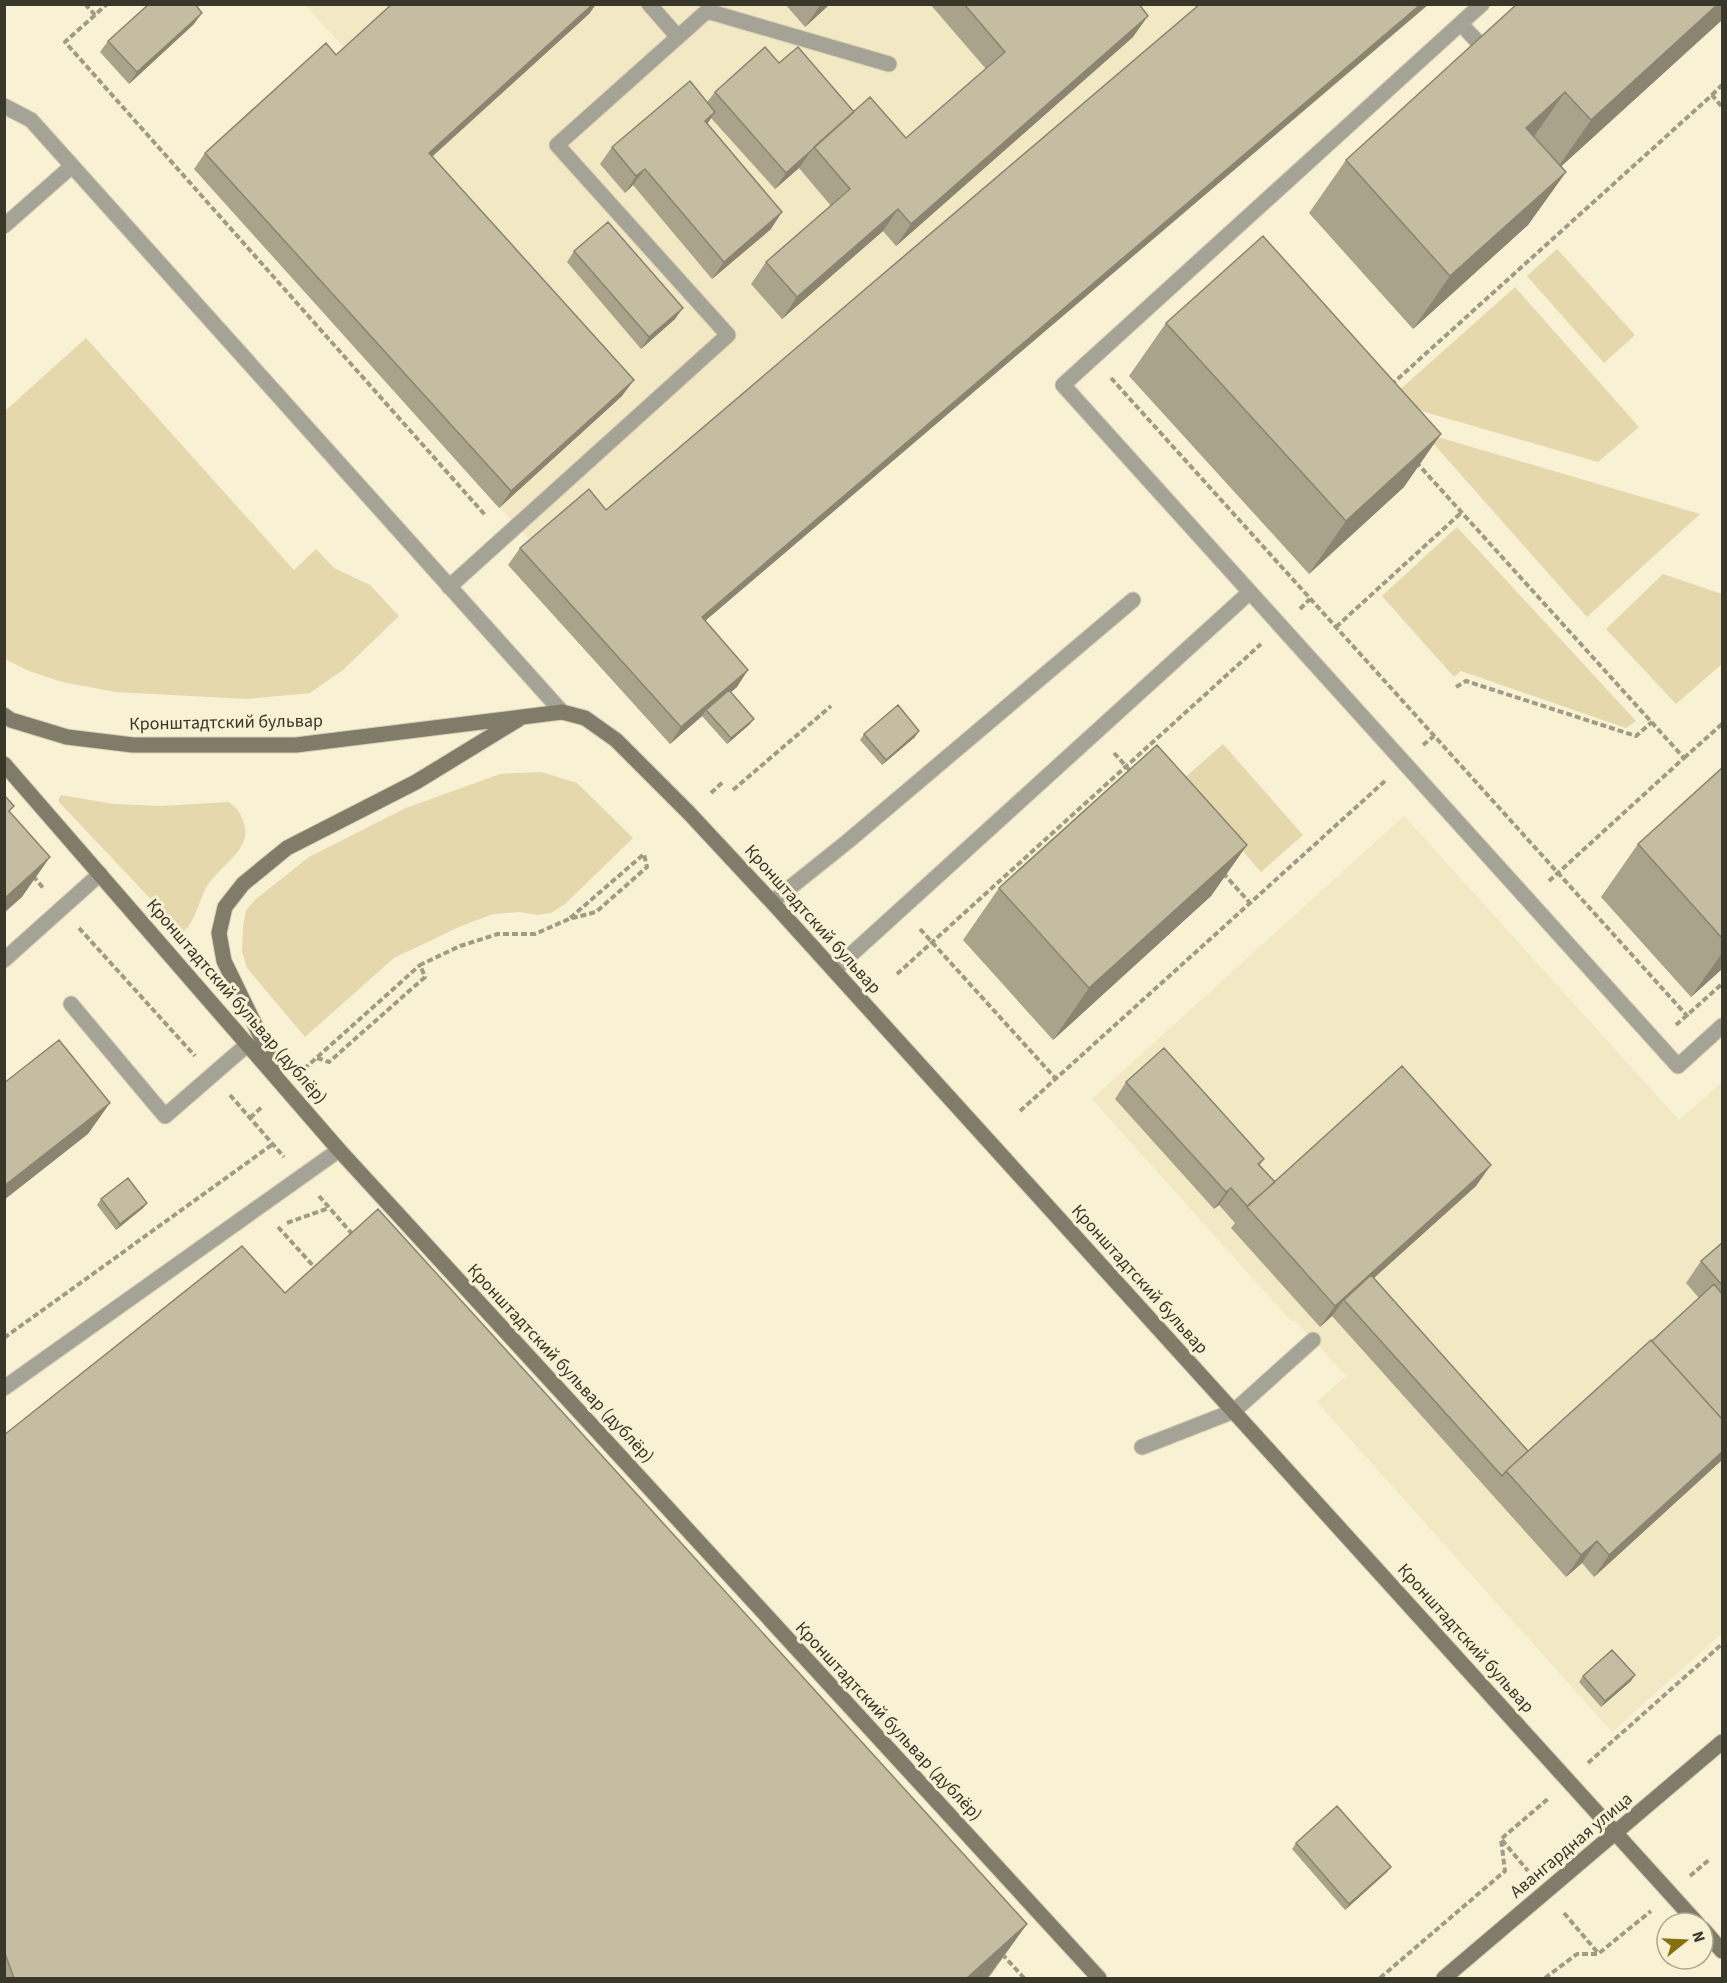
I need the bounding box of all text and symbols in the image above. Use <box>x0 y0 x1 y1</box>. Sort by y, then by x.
street label: Кронштадтский бульвар <box>129 708 323 737</box>
street label: Кронштадтский бульвар <box>739 839 887 1000</box>
street label: Кронштадтский бульвар (дублёр) <box>140 893 333 1109</box>
street label: Кронштадтский бульвар <box>1066 1199 1214 1360</box>
street label: Кронштадтский бульвар (дублёр) <box>461 1258 660 1469</box>
street label: Кронштадтский бульвар <box>1392 1558 1540 1719</box>
street label: Кронштадтский бульвар (дублёр) <box>789 1616 988 1827</box>
street label: Авангардная улица <box>1505 1787 1638 1904</box>
north arrow <box>1655 1911 1715 1971</box>
text: N <box>1686 1928 1710 1945</box>

